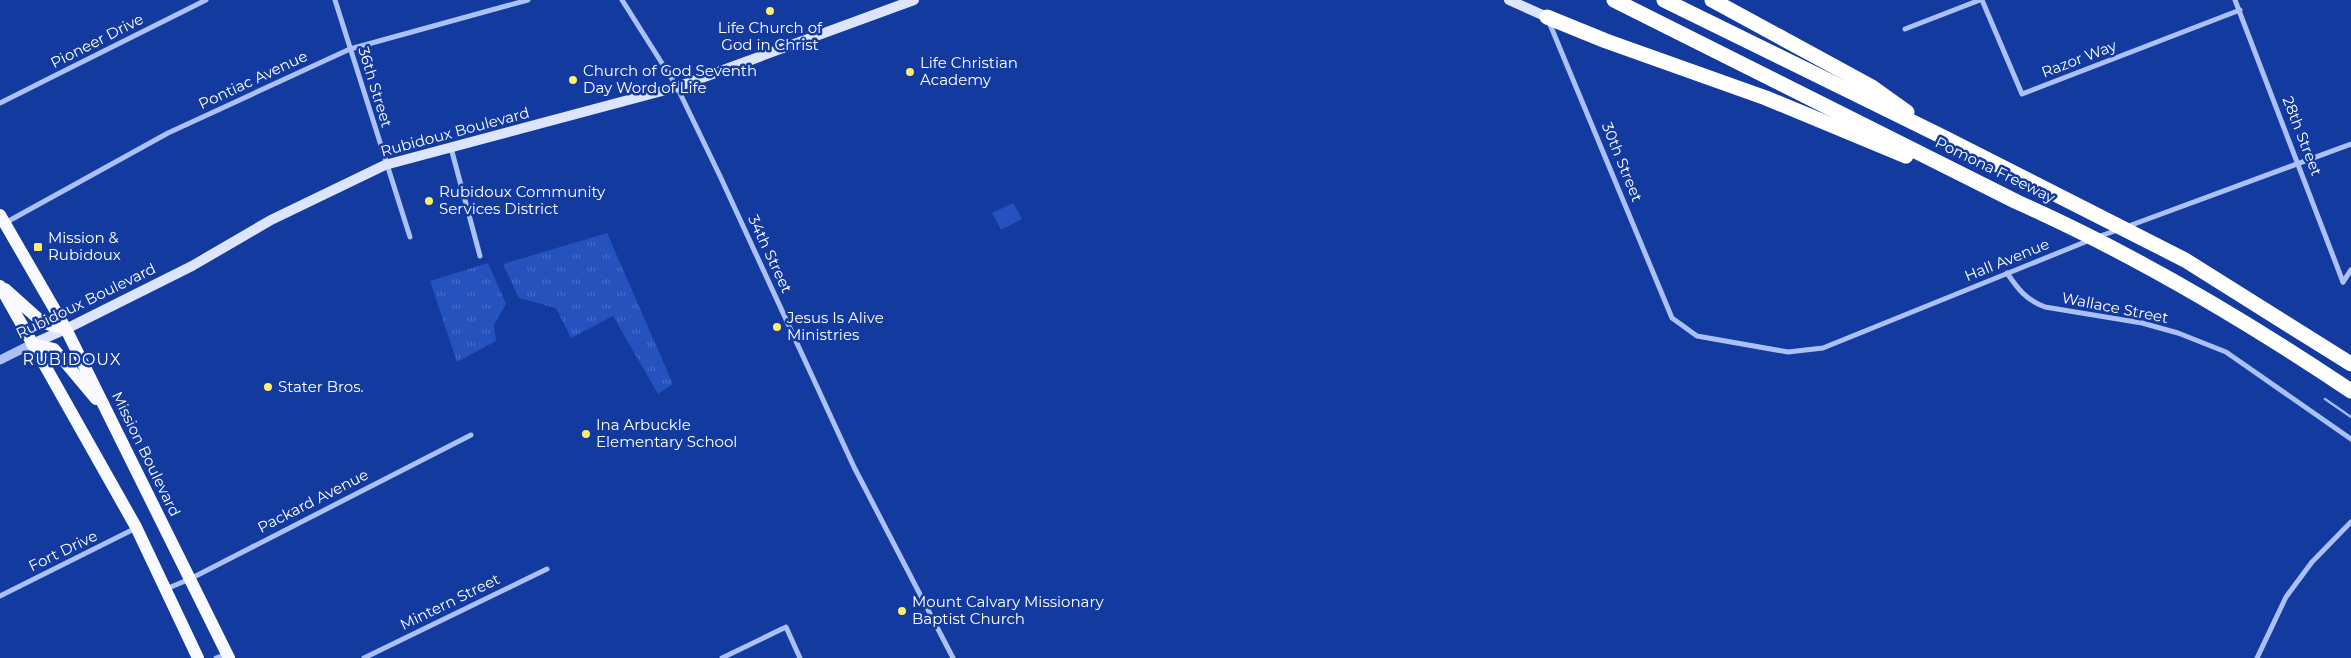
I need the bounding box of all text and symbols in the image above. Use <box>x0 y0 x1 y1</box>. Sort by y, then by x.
marker: Life Church of God in Christ <box>764 5 776 17</box>
street label: Pioneer Drive <box>47 9 146 72</box>
place label: Life Church of God in Christ <box>718 18 823 54</box>
street label: Razor Way <box>2039 35 2120 82</box>
street label: 36th Street <box>354 44 397 129</box>
street label: Pontiac Avenue <box>195 46 310 113</box>
place label: Life Christian Academy <box>920 53 1018 89</box>
place label: Church of God Seventh Day Word of Life <box>583 61 757 97</box>
marker: Life Christian Academy <box>904 66 916 78</box>
marker: Church of God Seventh Day Word of Life <box>567 74 579 86</box>
street label: 28th Street <box>2279 93 2326 178</box>
street label: Rubidoux Boulevard <box>378 103 531 161</box>
street label: 30th Street <box>1598 119 1647 204</box>
street label: Pomona Freeway <box>1932 132 2059 207</box>
place label: Rubidoux Community Services District <box>439 182 606 218</box>
marker: Rubidoux Community Services District <box>423 195 435 207</box>
street label: 34th Street <box>744 212 797 296</box>
place label: Mission & Rubidoux <box>48 228 121 264</box>
street label: Hall Avenue <box>1962 234 2052 285</box>
marker: Mission & Rubidoux <box>32 241 44 253</box>
street label: Rubidoux Boulevard <box>13 258 159 343</box>
street label: Wallace Street <box>2060 288 2170 327</box>
place label: Jesus Is Alive Ministries <box>786 308 884 344</box>
marker: Jesus Is Alive Ministries <box>771 321 783 333</box>
district label: RUBIDOUX <box>23 350 121 369</box>
place label: Stater Bros. <box>278 377 364 396</box>
marker: Stater Bros. <box>262 381 274 393</box>
street label: Mission Boulevard <box>108 388 185 519</box>
place label: Ina Arbuckle Elementary School <box>596 415 737 451</box>
marker: Ina Arbuckle Elementary School <box>580 428 592 440</box>
street label: Packard Avenue <box>254 464 371 537</box>
street label: Fort Drive <box>25 526 100 575</box>
street label: Mintern Street <box>397 569 503 634</box>
place label: Mount Calvary Missionary Baptist Church <box>912 592 1104 628</box>
marker: Mount Calvary Missionary Baptist Church <box>896 605 908 617</box>

